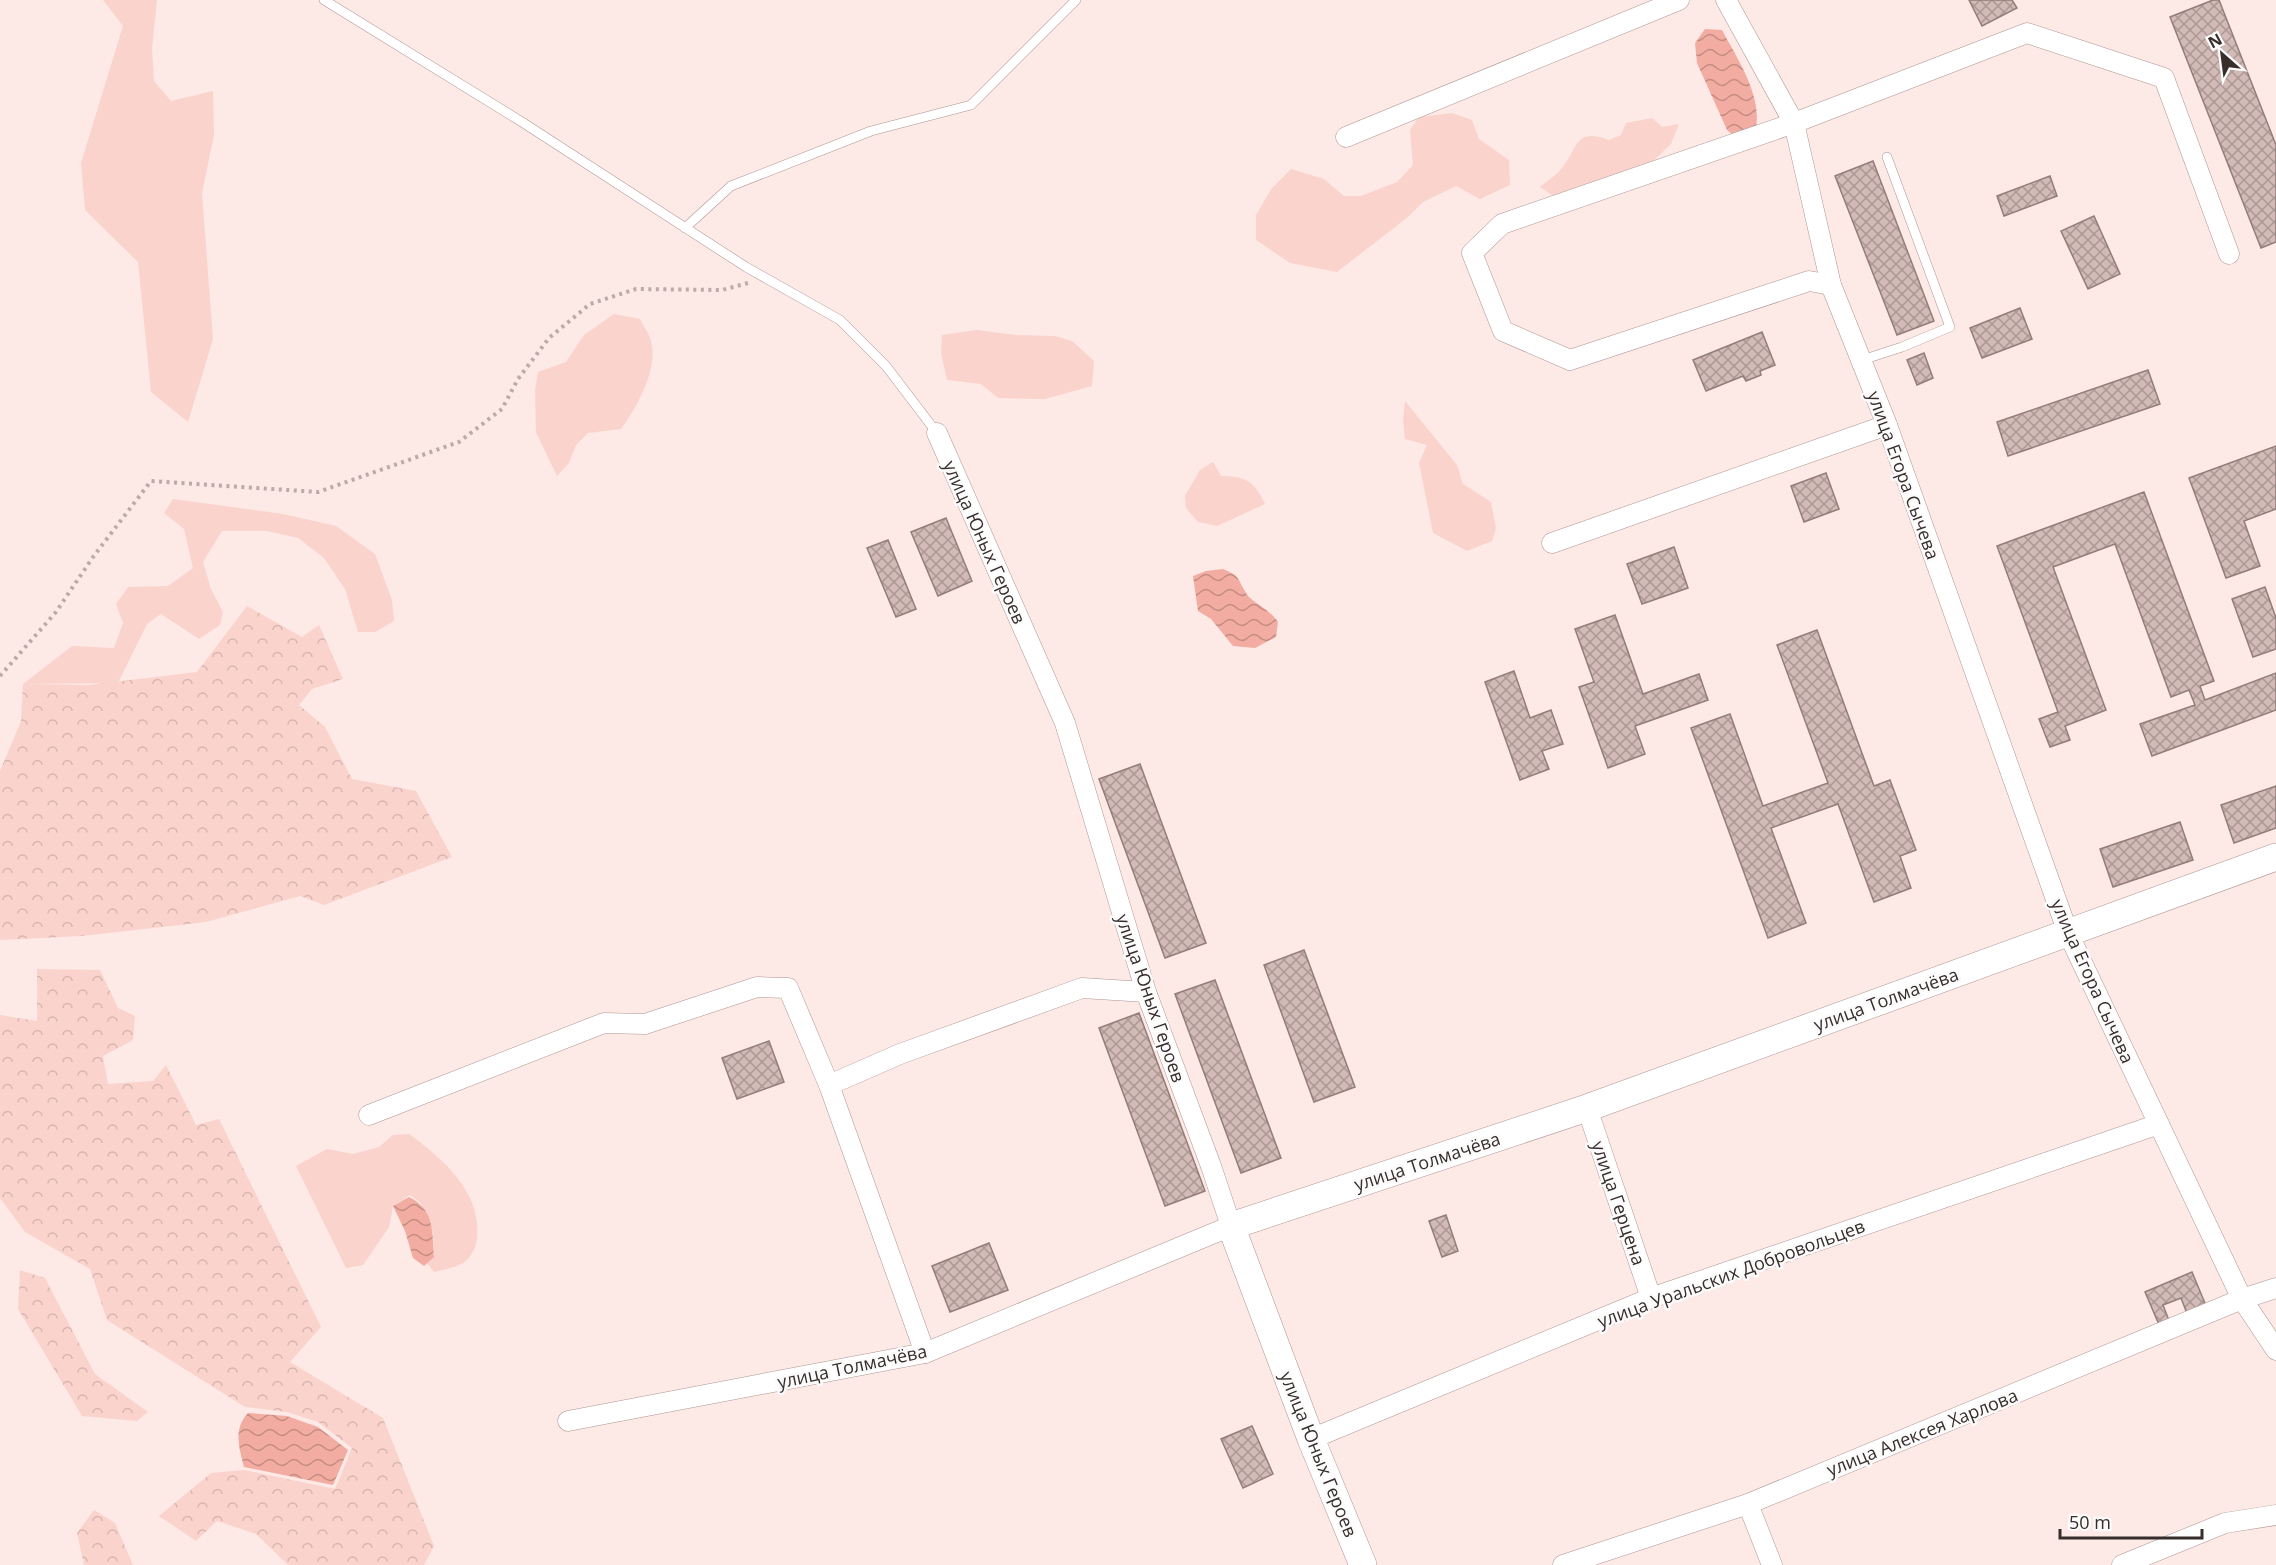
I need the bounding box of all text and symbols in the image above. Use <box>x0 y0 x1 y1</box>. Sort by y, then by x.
north arrow <box>2192 24 2252 84</box>
text: N <box>2204 28 2226 54</box>
street label: улица Егора Сычева <box>1862 387 1946 563</box>
street label: улица Юных Героев <box>938 456 1032 628</box>
street label: улица Егора Сычева <box>2046 895 2140 1067</box>
street label: улица Юных Героев <box>1111 911 1191 1085</box>
street label: улица Толмачёва <box>1810 962 1962 1036</box>
street label: улица Толмачёва <box>1351 1126 1503 1196</box>
street label: улица Герцена <box>1586 1138 1652 1268</box>
street label: улица Уральских Добровольцев <box>1594 1213 1868 1333</box>
street label: улица Толмачёва <box>775 1338 929 1394</box>
street label: улица Юных Героев <box>1275 1368 1363 1540</box>
street label: улица Алексея Харлова <box>1823 1383 2021 1481</box>
scale bar <box>2060 1502 2202 1540</box>
text: 50 m <box>2069 1510 2111 1534</box>

